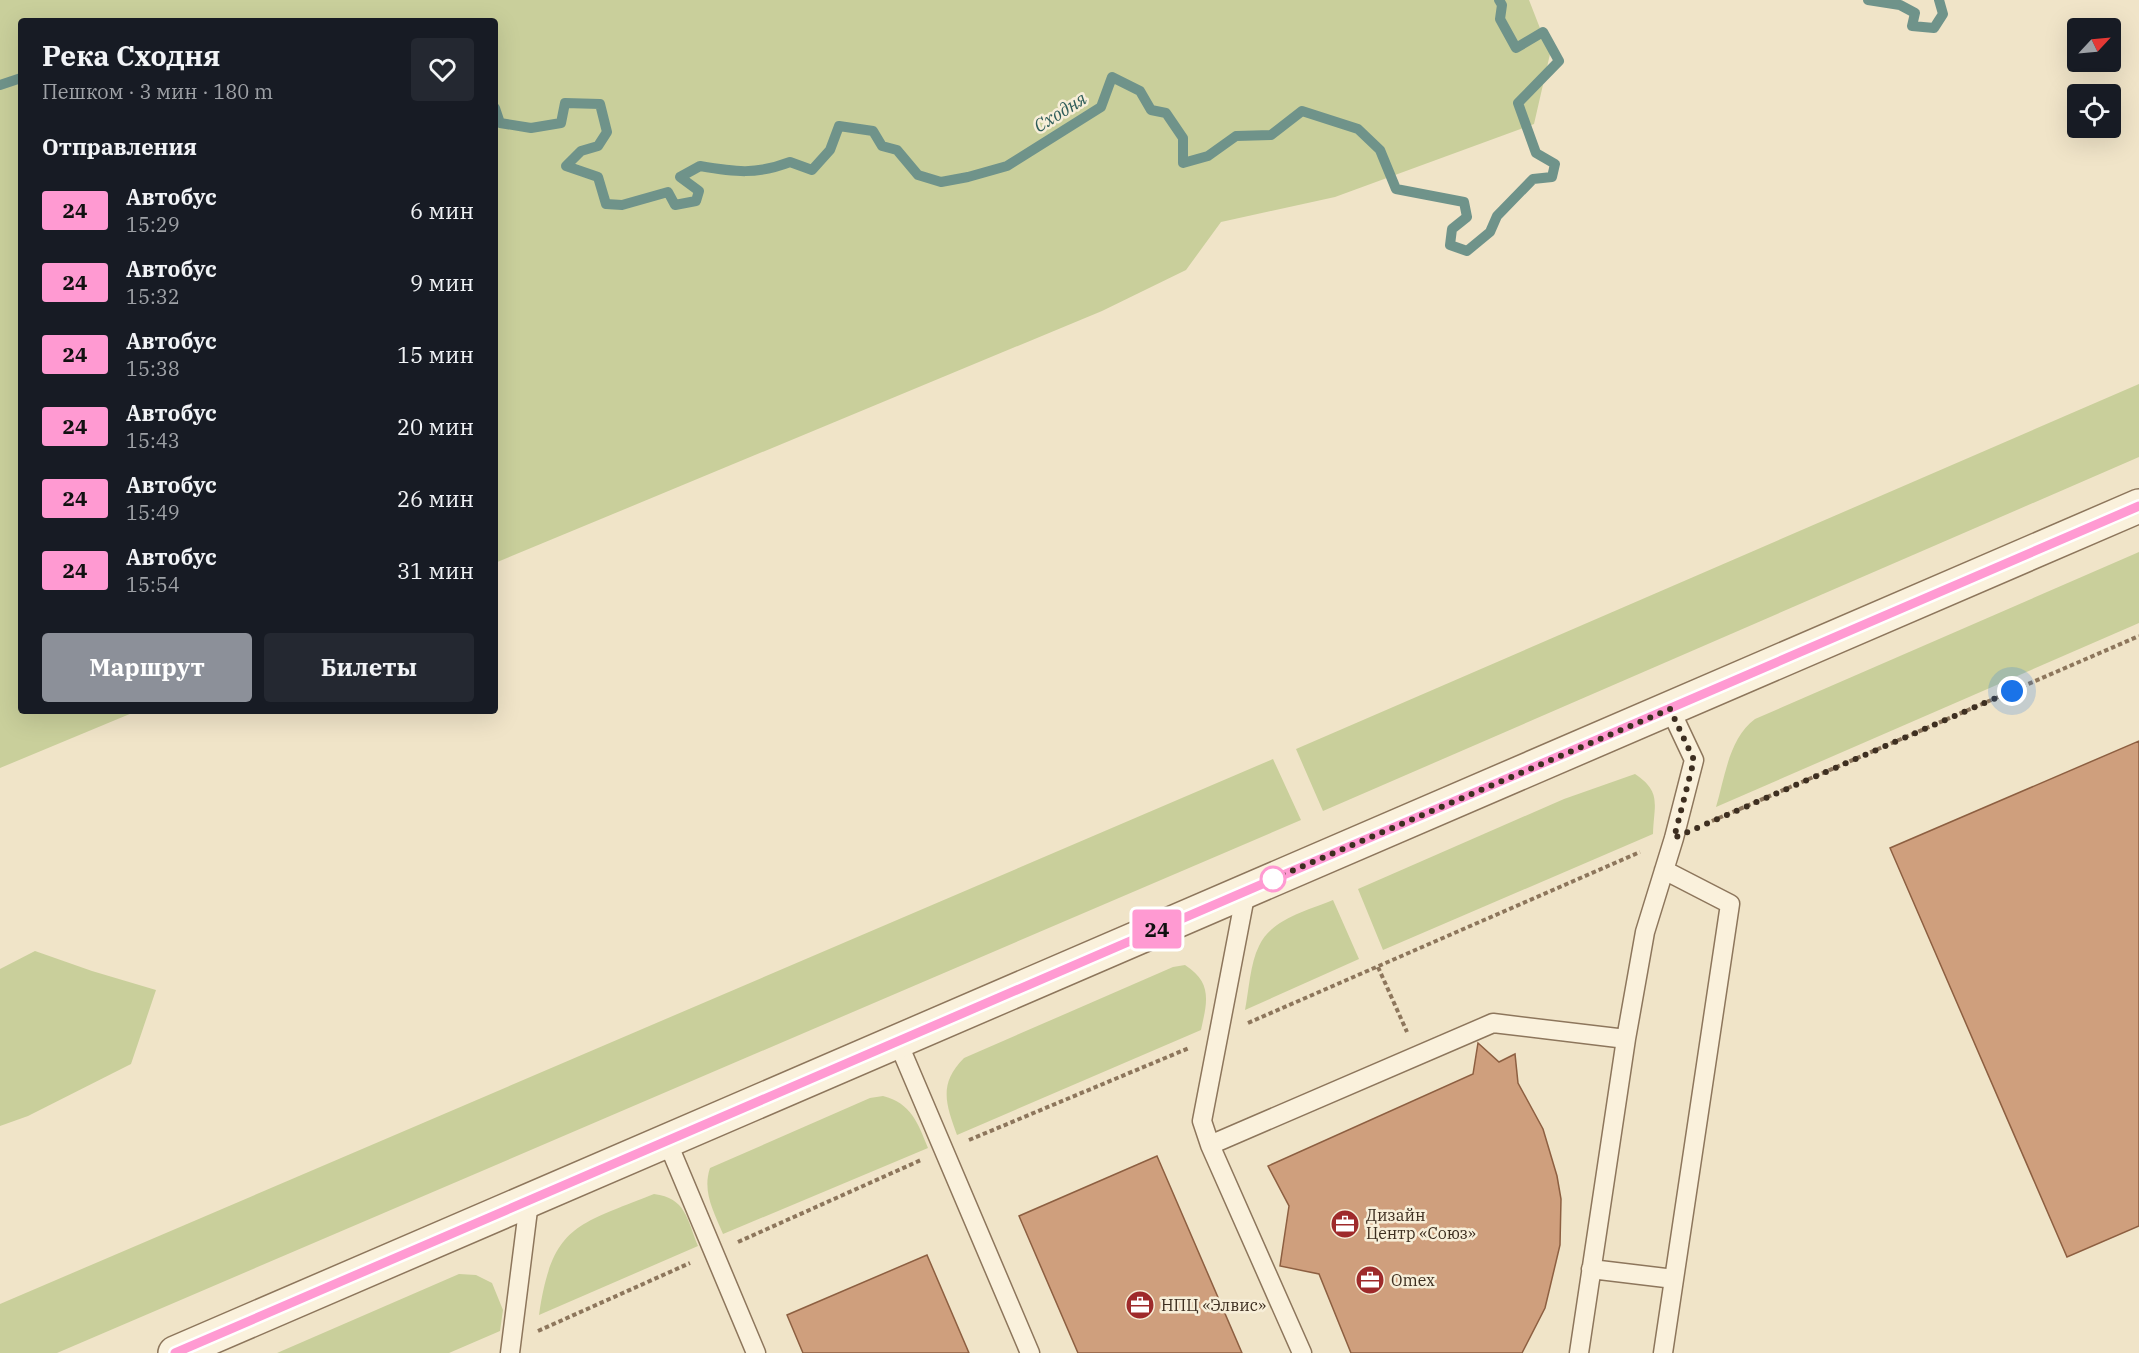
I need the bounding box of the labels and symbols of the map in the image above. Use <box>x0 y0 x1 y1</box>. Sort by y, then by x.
north arrow <box>2067 18 2121 72</box>
water label: Сходня <box>1029 87 1091 137</box>
your location <box>1997 676 2027 706</box>
unlabelled marker <box>1260 866 1286 892</box>
line badge: 24 <box>1130 910 1184 948</box>
place label: Дизайн Центр «Союз» <box>1366 1205 1476 1243</box>
office icon: Дизайн Центр «Союз» <box>1329 1208 1361 1240</box>
office icon: Omex <box>1354 1264 1386 1296</box>
place label: Omex <box>1391 1270 1435 1290</box>
office icon: НПЦ «Элвис» <box>1124 1289 1156 1321</box>
place label: НПЦ «Элвис» <box>1161 1295 1266 1315</box>

